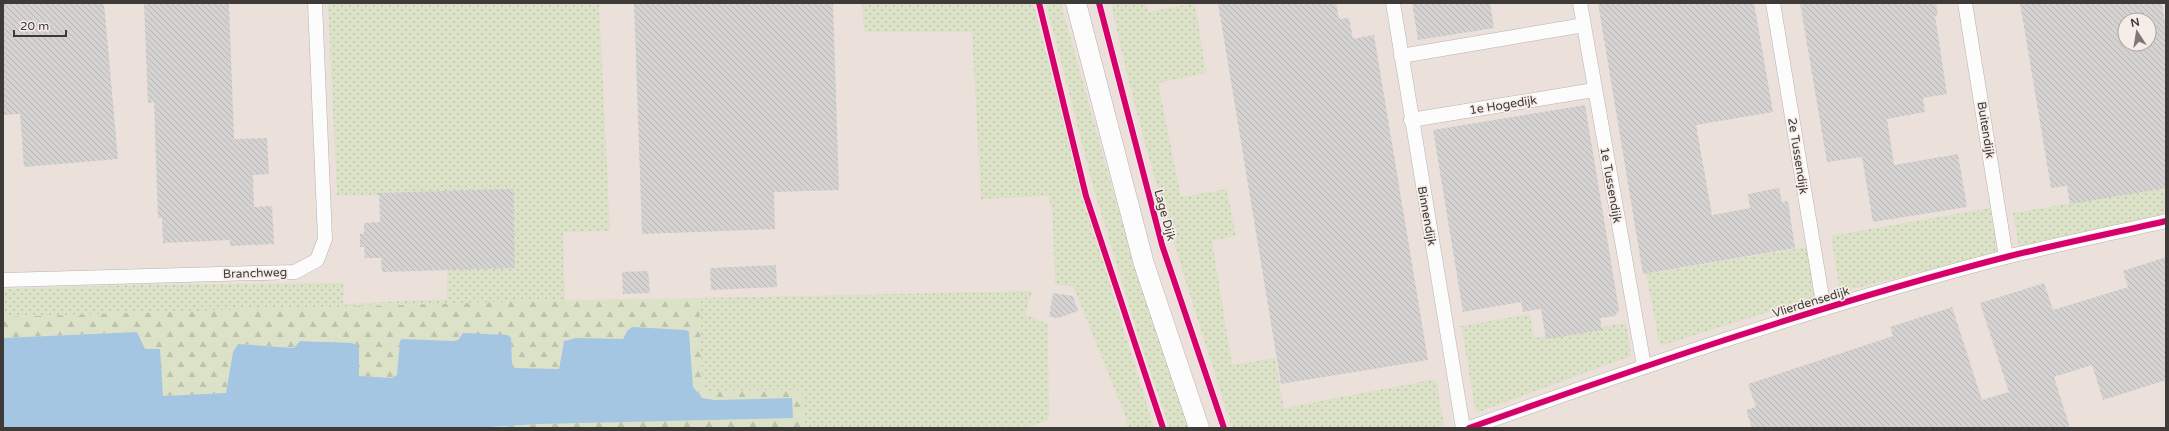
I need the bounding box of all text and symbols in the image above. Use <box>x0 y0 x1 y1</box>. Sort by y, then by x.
scale bar <box>14 12 66 38</box>
north arrow <box>2117 12 2157 52</box>
text: N <box>2129 15 2141 30</box>
text: 20 m <box>20 19 49 33</box>
street label: 1e Hogedijk <box>1468 93 1538 117</box>
street label: Buitendijk <box>1975 101 1997 160</box>
street label: 2e Tussendijk <box>1785 117 1811 196</box>
street label: 1e Tussendijk <box>1597 146 1625 225</box>
street label: Binnendijk <box>1415 185 1439 247</box>
street label: Lage Dijk <box>1151 188 1179 243</box>
street label: Branchweg <box>223 265 287 281</box>
street label: Vlierdensedijk <box>1771 284 1852 320</box>

